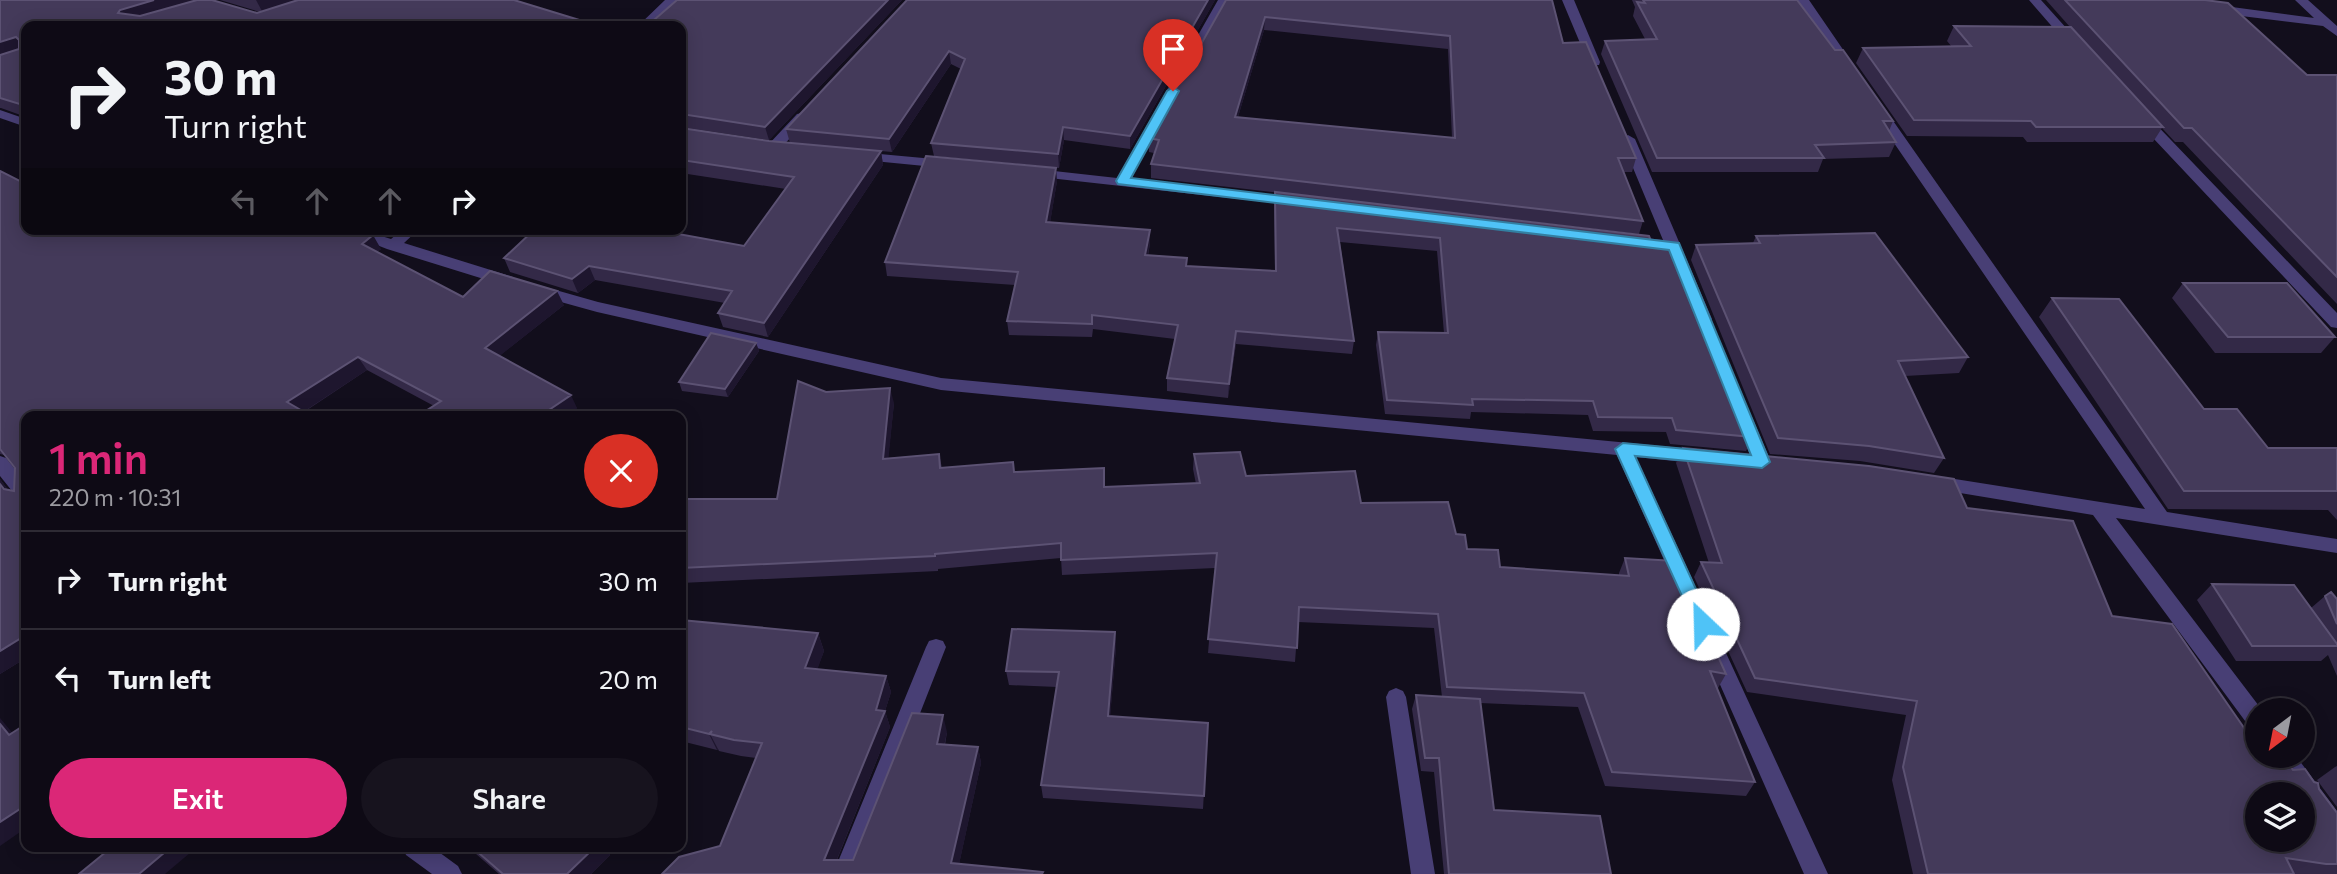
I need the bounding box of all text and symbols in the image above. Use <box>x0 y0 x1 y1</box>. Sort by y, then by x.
pin <box>1143 19 1203 91</box>
icon: arrive <box>1154 30 1192 68</box>
text: 30 m <box>164 45 277 105</box>
icon: right <box>49 49 140 140</box>
text: Turn right <box>164 105 307 145</box>
icon: left <box>225 182 263 220</box>
icon: ahead <box>298 182 336 220</box>
icon: ahead <box>371 182 409 220</box>
icon: right <box>444 182 482 220</box>
text: 1 min <box>49 431 148 483</box>
button: close <box>584 434 658 508</box>
text: 220 m · 10:31 <box>49 483 181 511</box>
icon: right <box>49 561 87 599</box>
text: Turn right <box>108 565 227 596</box>
text: 30 m <box>599 565 658 596</box>
position arrow <box>1666 587 1740 661</box>
icon: left <box>49 659 87 697</box>
text: Turn left <box>108 663 211 694</box>
text: 20 m <box>599 663 658 694</box>
north arrow <box>2245 698 2315 768</box>
map controls <box>2245 698 2315 852</box>
button: Exit <box>49 758 347 838</box>
button: Share <box>361 758 658 838</box>
button: layers <box>2245 782 2315 852</box>

